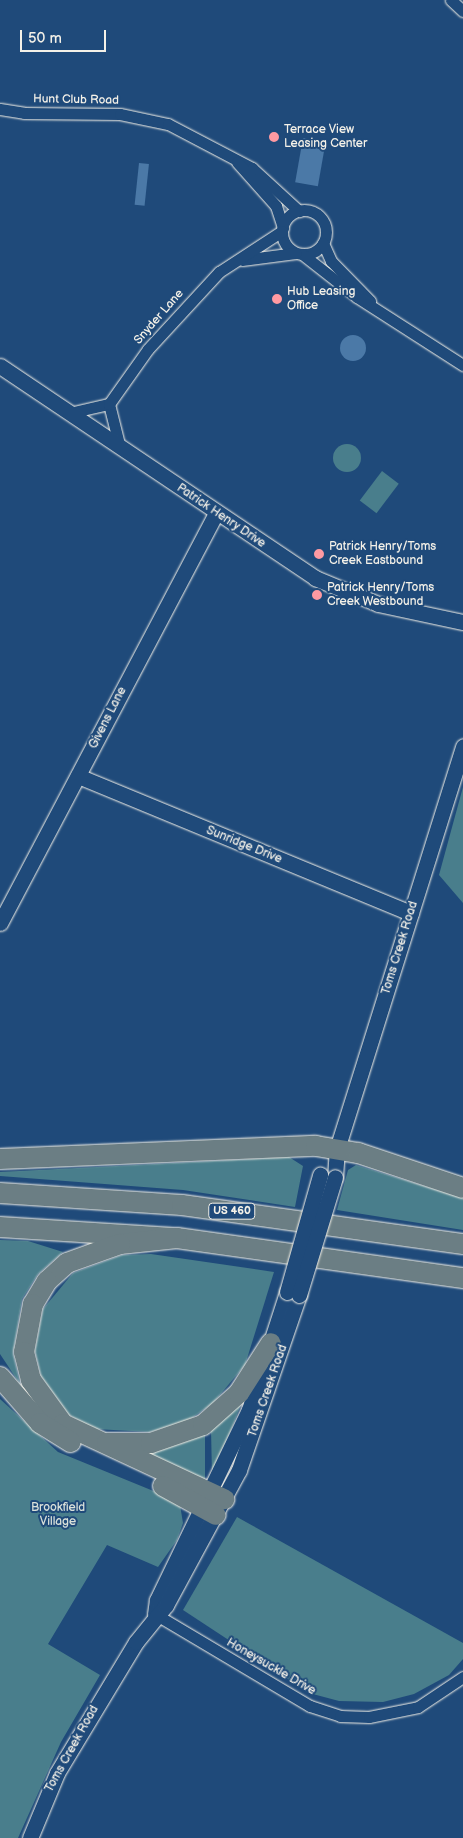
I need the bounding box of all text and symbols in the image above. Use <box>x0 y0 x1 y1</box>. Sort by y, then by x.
scale bar <box>22 20 109 52</box>
text: 50 m <box>28 29 62 48</box>
street label: Hunt Club Road <box>33 92 119 108</box>
place label: Terrace View Leasing Center <box>284 123 367 151</box>
marker: Terrace View Leasing Center <box>268 131 280 143</box>
place label: Hub Leasing Office <box>287 285 355 313</box>
street label: Snyder Lane <box>131 287 187 347</box>
marker: Hub Leasing Office <box>271 293 283 305</box>
street label: Patrick Henry Drive <box>174 481 268 551</box>
place label: Patrick Henry/Toms Creek Eastbound <box>329 540 436 568</box>
marker: Patrick Henry/Toms Creek Eastbound <box>313 548 325 560</box>
place label: Patrick Henry/Toms Creek Westbound <box>327 581 434 609</box>
marker: Patrick Henry/Toms Creek Westbound <box>311 589 323 601</box>
street label: Givens Lane <box>86 685 130 751</box>
street label: Sunridge Drive <box>204 823 284 867</box>
street label: Toms Creek Road <box>379 900 421 996</box>
road number: US 460 <box>208 1202 256 1220</box>
street label: Toms Creek Road <box>245 1343 291 1439</box>
park label: Brookfield Village <box>31 1501 85 1529</box>
street label: Honeysuckle Drive <box>224 1636 318 1698</box>
street label: Toms Creek Road <box>42 1703 102 1795</box>

